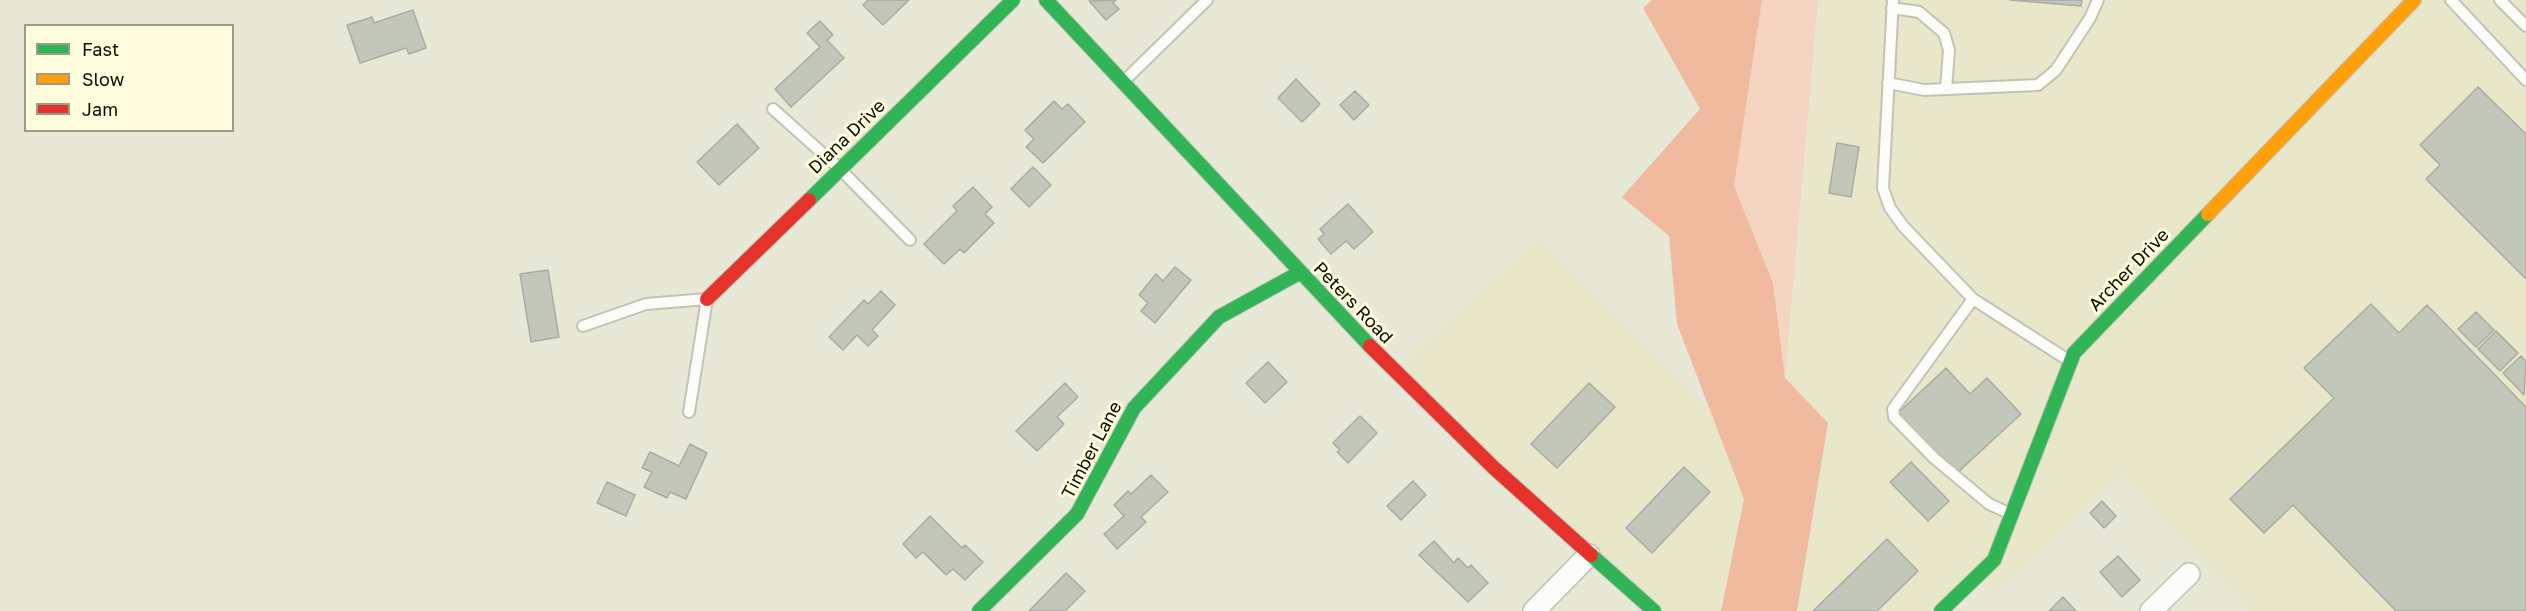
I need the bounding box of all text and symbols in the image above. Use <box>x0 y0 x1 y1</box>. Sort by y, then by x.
legend <box>24 24 234 132</box>
text: Fast <box>82 38 119 60</box>
text: Slow <box>82 68 124 90</box>
street label: Diana Drive <box>804 95 890 179</box>
text: Jam <box>82 98 118 120</box>
street label: Archer Drive <box>2084 224 2174 316</box>
street label: Peters Road <box>1309 258 1397 348</box>
street label: Timber Lane <box>1057 398 1127 502</box>

